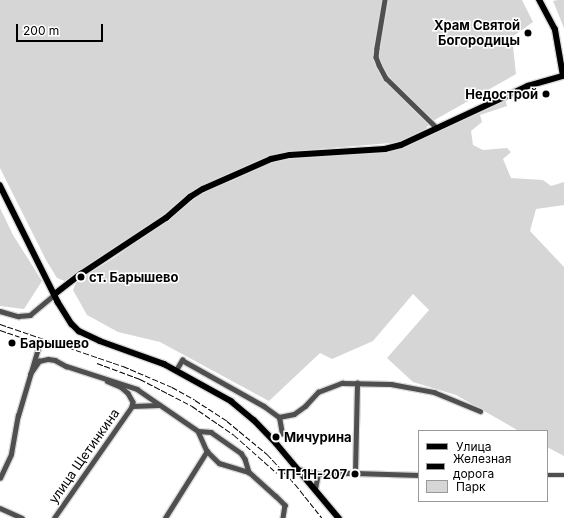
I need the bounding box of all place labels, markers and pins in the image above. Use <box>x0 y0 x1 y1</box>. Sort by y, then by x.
place label: Храм Святой Богородицы <box>434 18 520 49</box>
marker: Храм Святой Богородицы <box>523 28 533 38</box>
place label: Недострой <box>465 86 538 102</box>
marker: Недострой <box>541 89 551 99</box>
place label: ст. Барышево <box>89 269 179 285</box>
marker: ст. Барышево <box>76 272 86 282</box>
place label: Барышево <box>20 335 89 351</box>
marker: Барышево <box>7 338 17 348</box>
place label: Мичурина <box>284 429 352 445</box>
marker: Мичурина <box>271 432 281 442</box>
place label: ТП-1Н-207 <box>277 466 347 482</box>
marker: ТП-1Н-207 <box>350 469 360 479</box>

